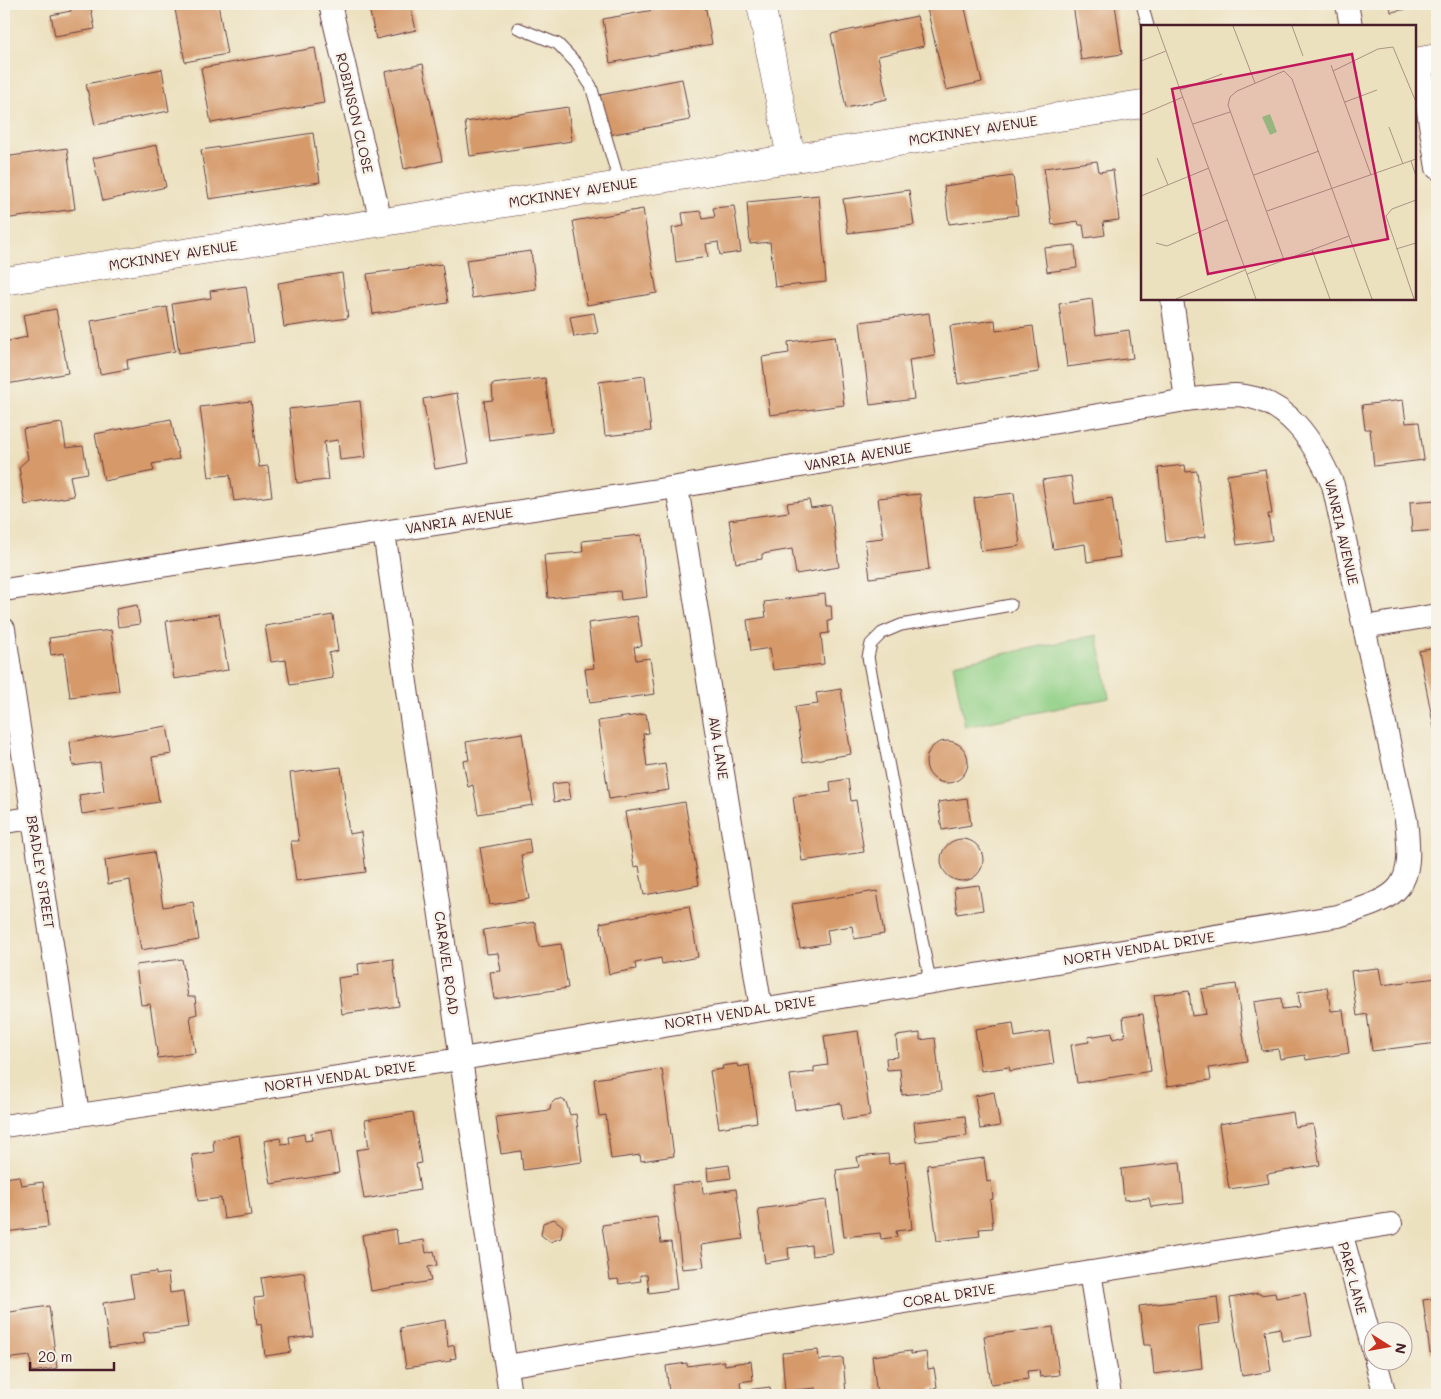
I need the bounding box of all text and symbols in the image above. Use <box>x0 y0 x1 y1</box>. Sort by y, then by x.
inset map <box>1141 25 1416 300</box>
street label: ROBINSON CLOSE <box>332 51 378 175</box>
street label: MCKINNEY AVENUE <box>907 110 1039 150</box>
street label: MCKINNEY AVENUE <box>507 172 639 212</box>
street label: MCKINNEY AVENUE <box>107 235 239 275</box>
street label: VANRIA AVENUE <box>803 437 913 475</box>
street label: VANRIA AVENUE <box>1321 477 1363 587</box>
street label: VANRIA AVENUE <box>404 502 514 538</box>
street label: AVA LANE <box>705 715 733 781</box>
street label: BRADLEY STREET <box>23 814 59 930</box>
street label: CARAVEL ROAD <box>430 910 464 1016</box>
street label: NORTH VENDAL DRIVE <box>1062 927 1216 969</box>
street label: NORTH VENDAL DRIVE <box>663 991 817 1033</box>
street label: NORTH VENDAL DRIVE <box>263 1056 417 1096</box>
street label: PARK LANE <box>1334 1240 1372 1316</box>
street label: CORAL DRIVE <box>901 1278 997 1312</box>
north arrow <box>1364 1322 1414 1372</box>
scale bar <box>30 1339 114 1371</box>
text: N <box>1391 1342 1412 1356</box>
text: 20 m <box>38 1346 72 1366</box>

